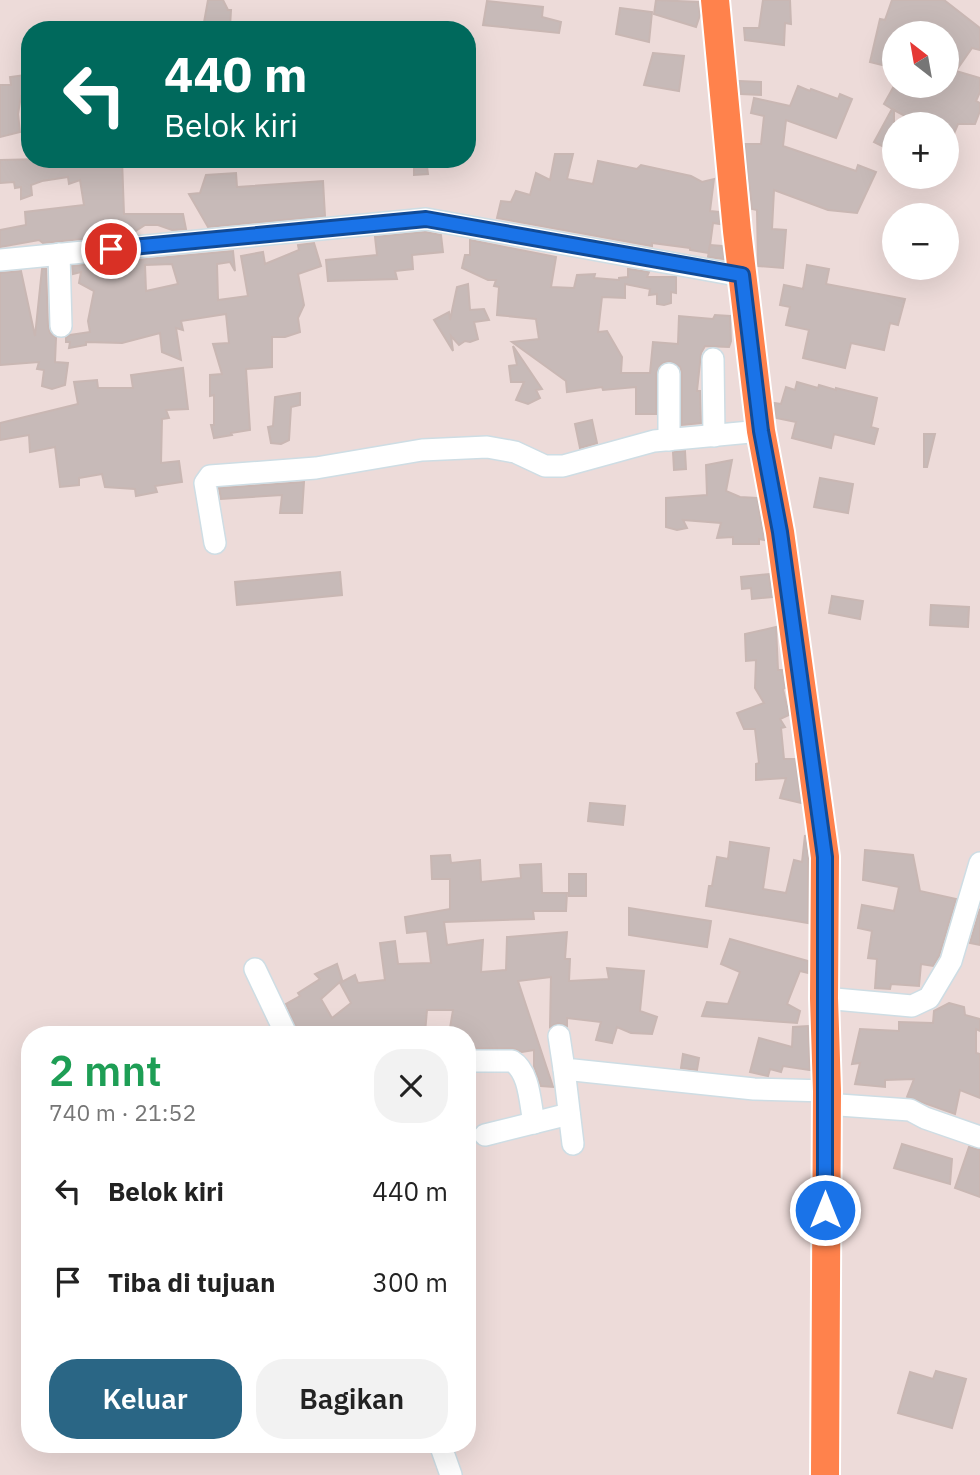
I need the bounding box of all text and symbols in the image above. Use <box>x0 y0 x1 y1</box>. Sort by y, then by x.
north arrow <box>882 21 959 98</box>
map controls <box>882 21 959 280</box>
text: 440 m <box>164 42 308 105</box>
icon: left <box>49 49 140 140</box>
text: Belok kiri <box>164 104 298 146</box>
button: + <box>882 112 959 189</box>
button: − <box>882 203 959 280</box>
pin <box>81 219 141 279</box>
icon: arrive <box>92 230 130 268</box>
text: 2 mnt <box>49 1043 162 1098</box>
button: close <box>374 1049 448 1123</box>
text: 740 m · 21:52 <box>49 1097 196 1127</box>
icon: left <box>49 1172 87 1210</box>
position arrow <box>788 1173 862 1247</box>
text: Belok kiri <box>108 1174 224 1208</box>
text: 440 m <box>372 1174 448 1208</box>
icon: arrive <box>49 1263 87 1301</box>
text: Tiba di tujuan <box>108 1265 275 1299</box>
text: 300 m <box>372 1265 448 1299</box>
button: Keluar <box>49 1359 242 1439</box>
button: Bagikan <box>256 1359 448 1439</box>

